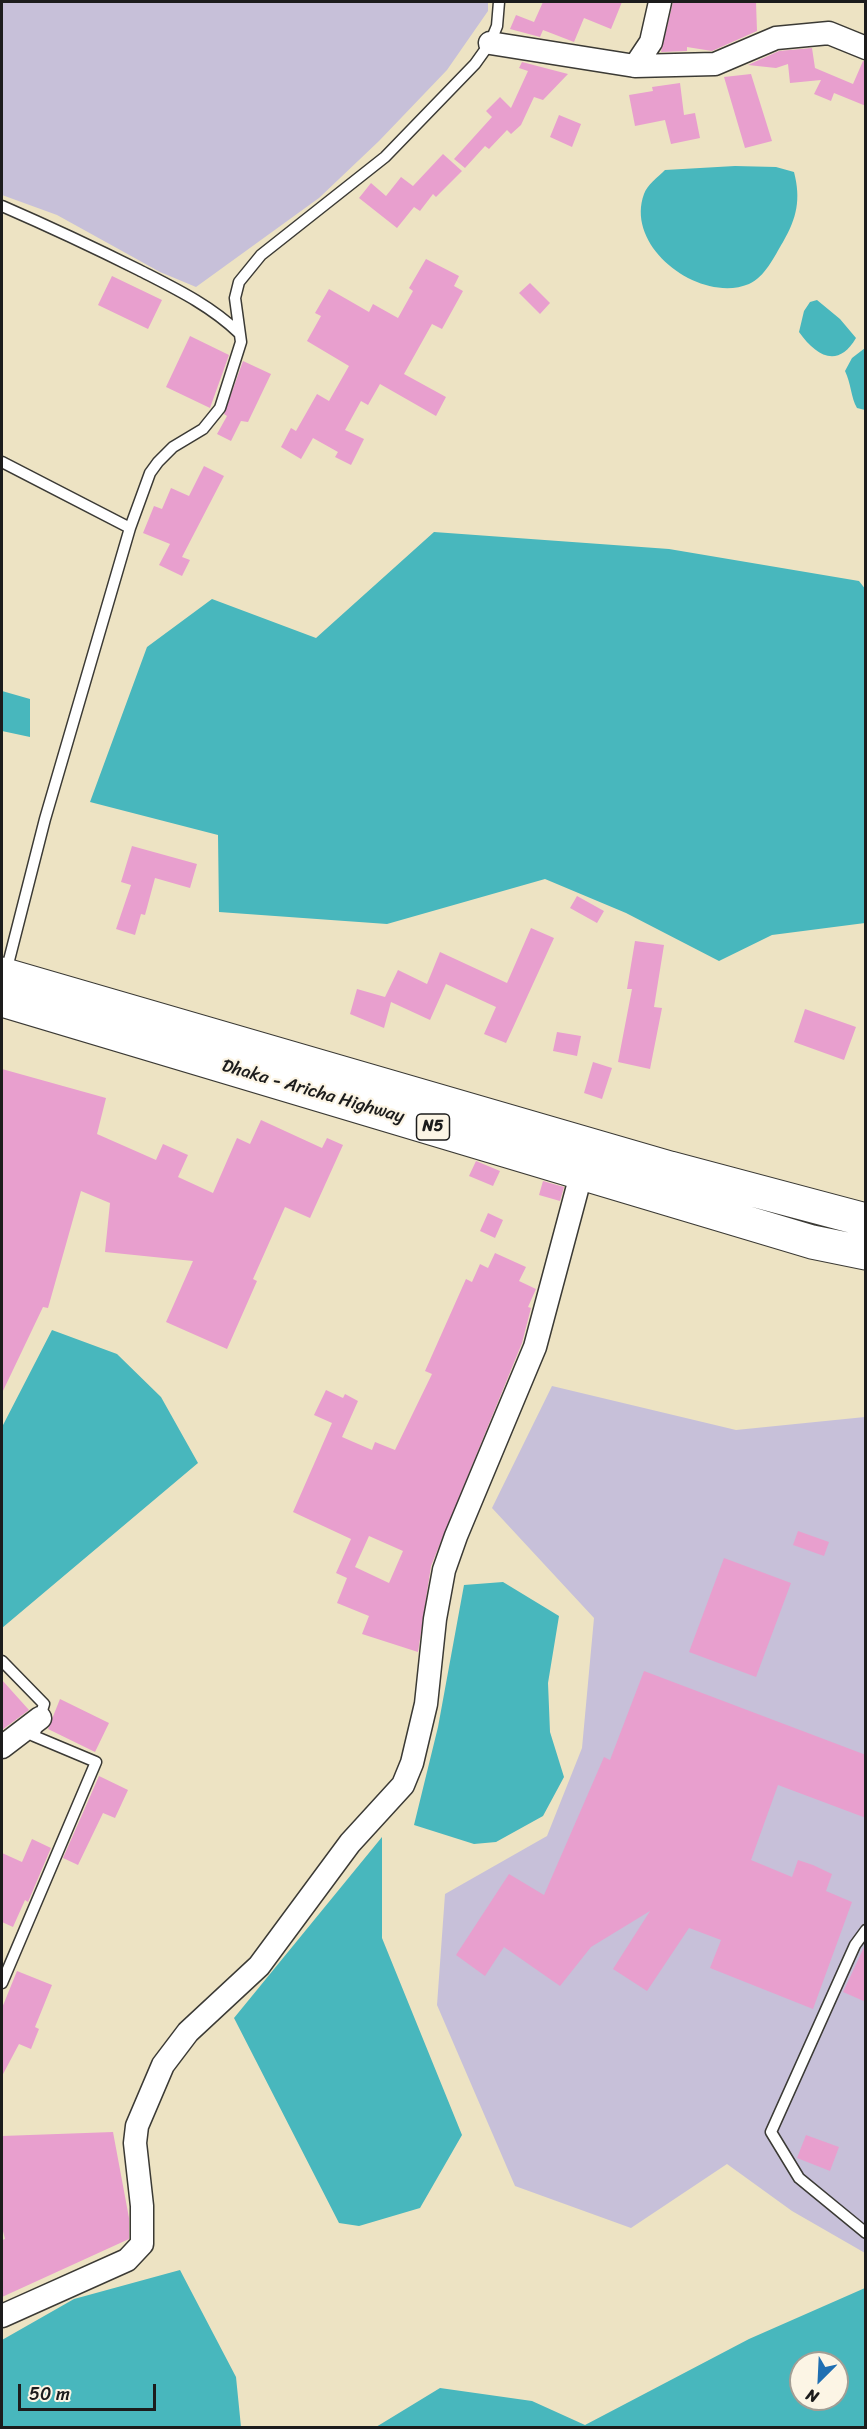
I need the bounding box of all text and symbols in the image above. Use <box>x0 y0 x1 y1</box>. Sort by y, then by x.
street label: Dhaka - Aricha Highway <box>219 1056 407 1128</box>
road number: N5 <box>416 1114 450 1140</box>
north arrow <box>789 2351 849 2411</box>
scale bar <box>21 2372 159 2410</box>
text: 50 m <box>29 2378 70 2410</box>
text: N <box>801 2381 823 2412</box>

